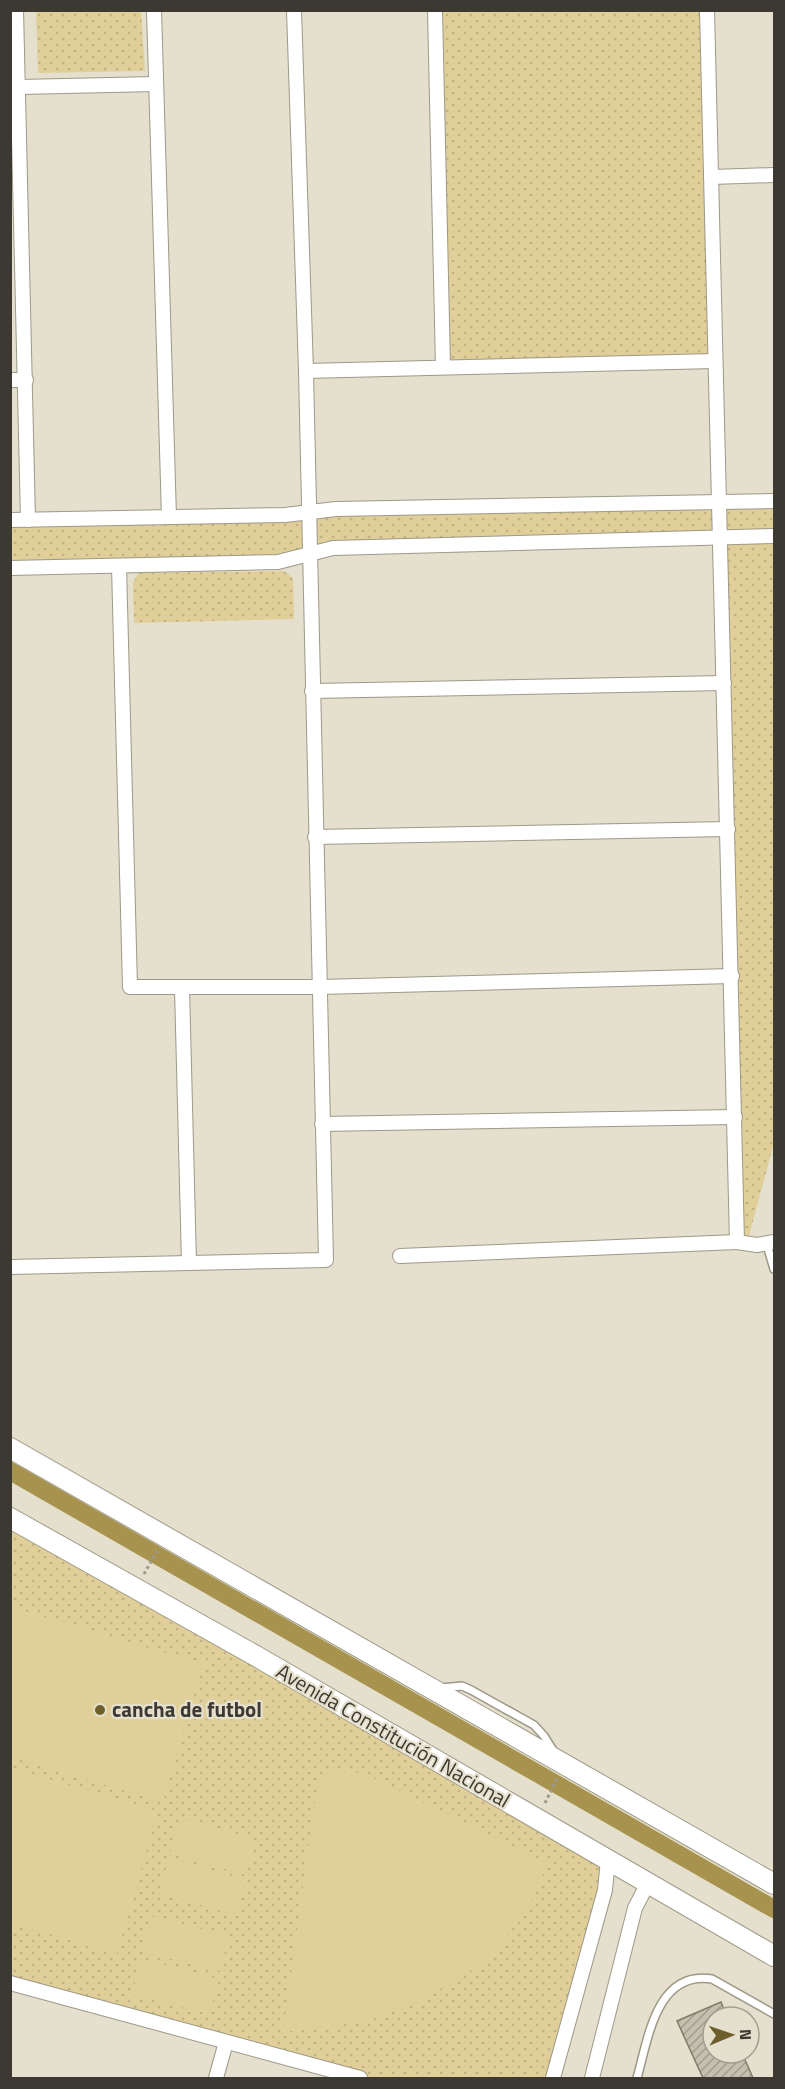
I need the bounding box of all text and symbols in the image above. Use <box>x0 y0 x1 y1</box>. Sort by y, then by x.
street label: Avenida Constitución Nacional <box>271 1655 516 1815</box>
place label: cancha de futbol <box>112 1693 262 1725</box>
marker: cancha de futbol <box>93 1703 107 1717</box>
north arrow <box>701 2005 761 2065</box>
text: N <box>734 2029 758 2040</box>

